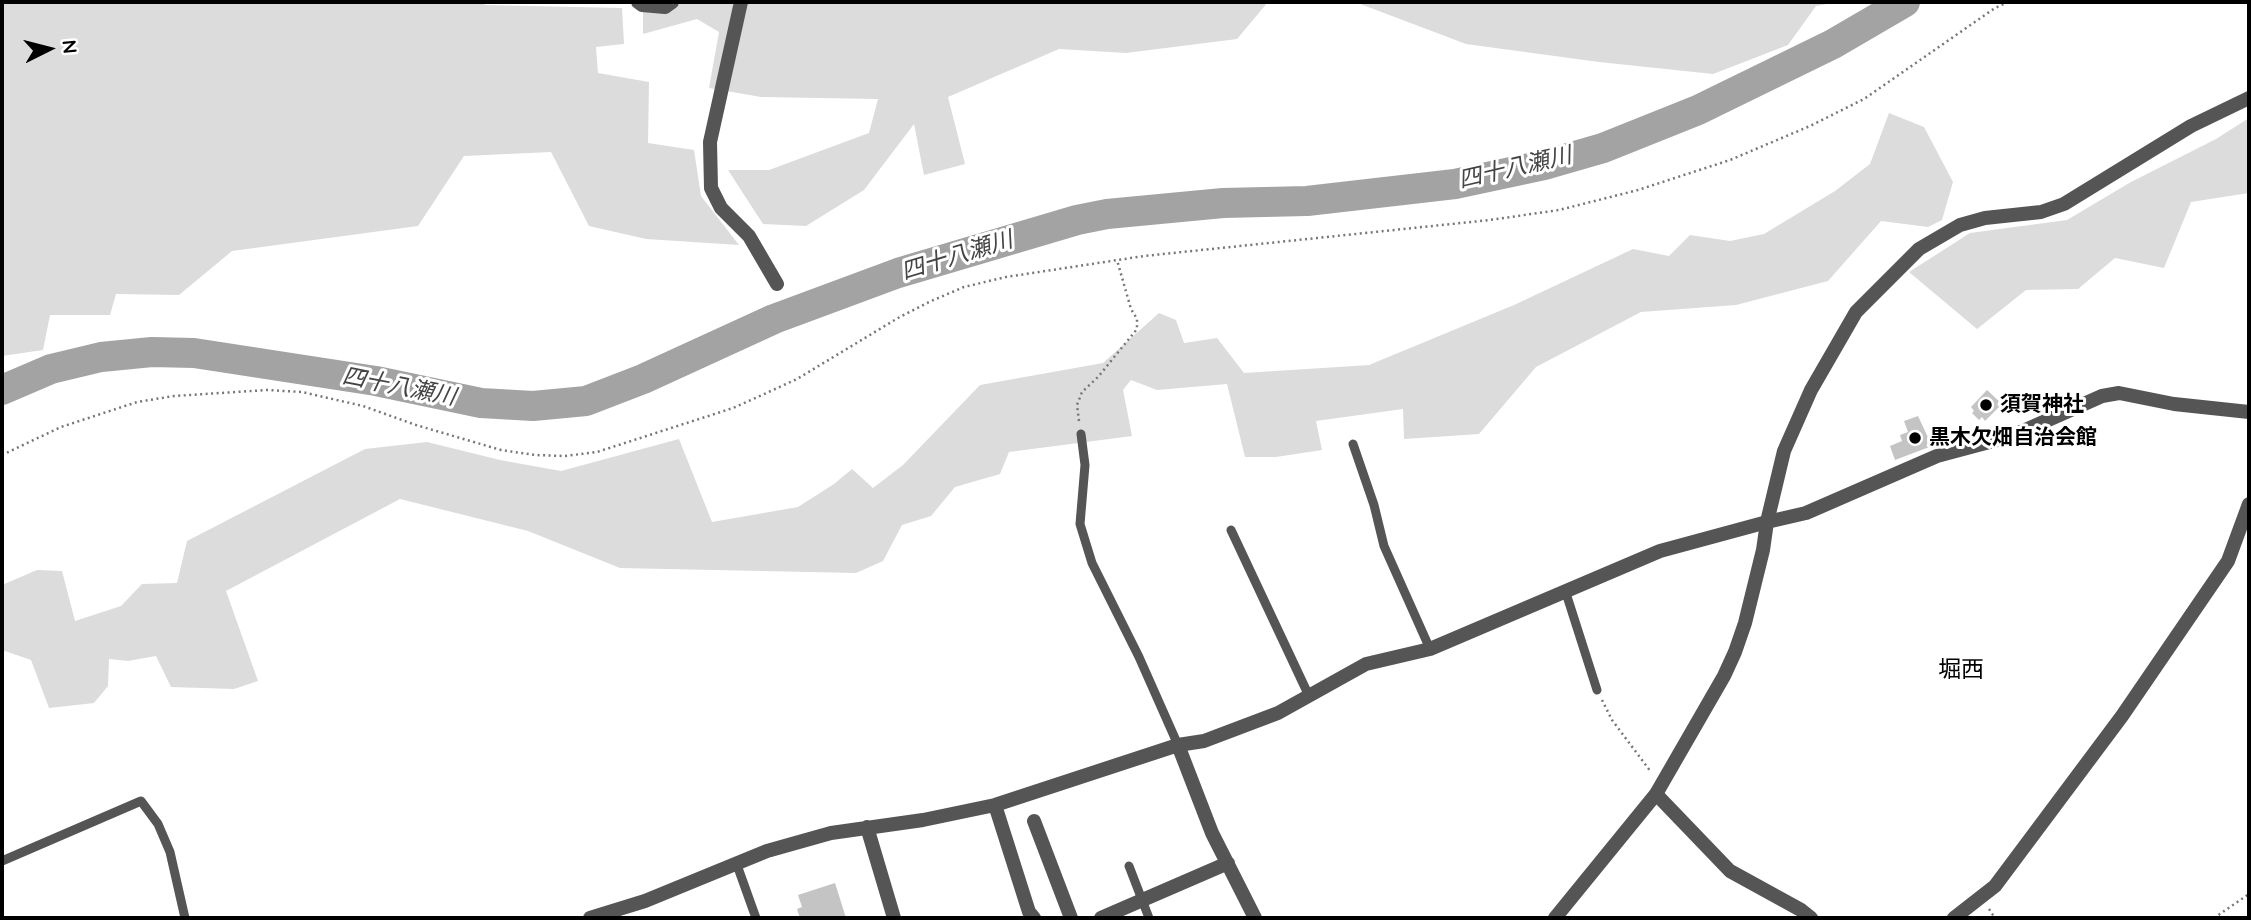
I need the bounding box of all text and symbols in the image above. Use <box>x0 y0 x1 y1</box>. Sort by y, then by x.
north arrow <box>14 14 84 84</box>
text: N <box>57 39 83 55</box>
water label: 四十八瀬川 <box>1456 142 1574 194</box>
water label: 四十八瀬川 <box>898 226 1016 286</box>
water label: 四十八瀬川 <box>340 362 458 412</box>
place label: 須賀神社 <box>2000 392 2084 418</box>
marker: 須賀神社 <box>1978 397 1994 413</box>
place label: 黒木欠畑自治会館 <box>1929 425 2097 451</box>
marker: 黒木欠畑自治会館 <box>1907 430 1923 446</box>
district label: 堀西 <box>1938 656 1984 684</box>

